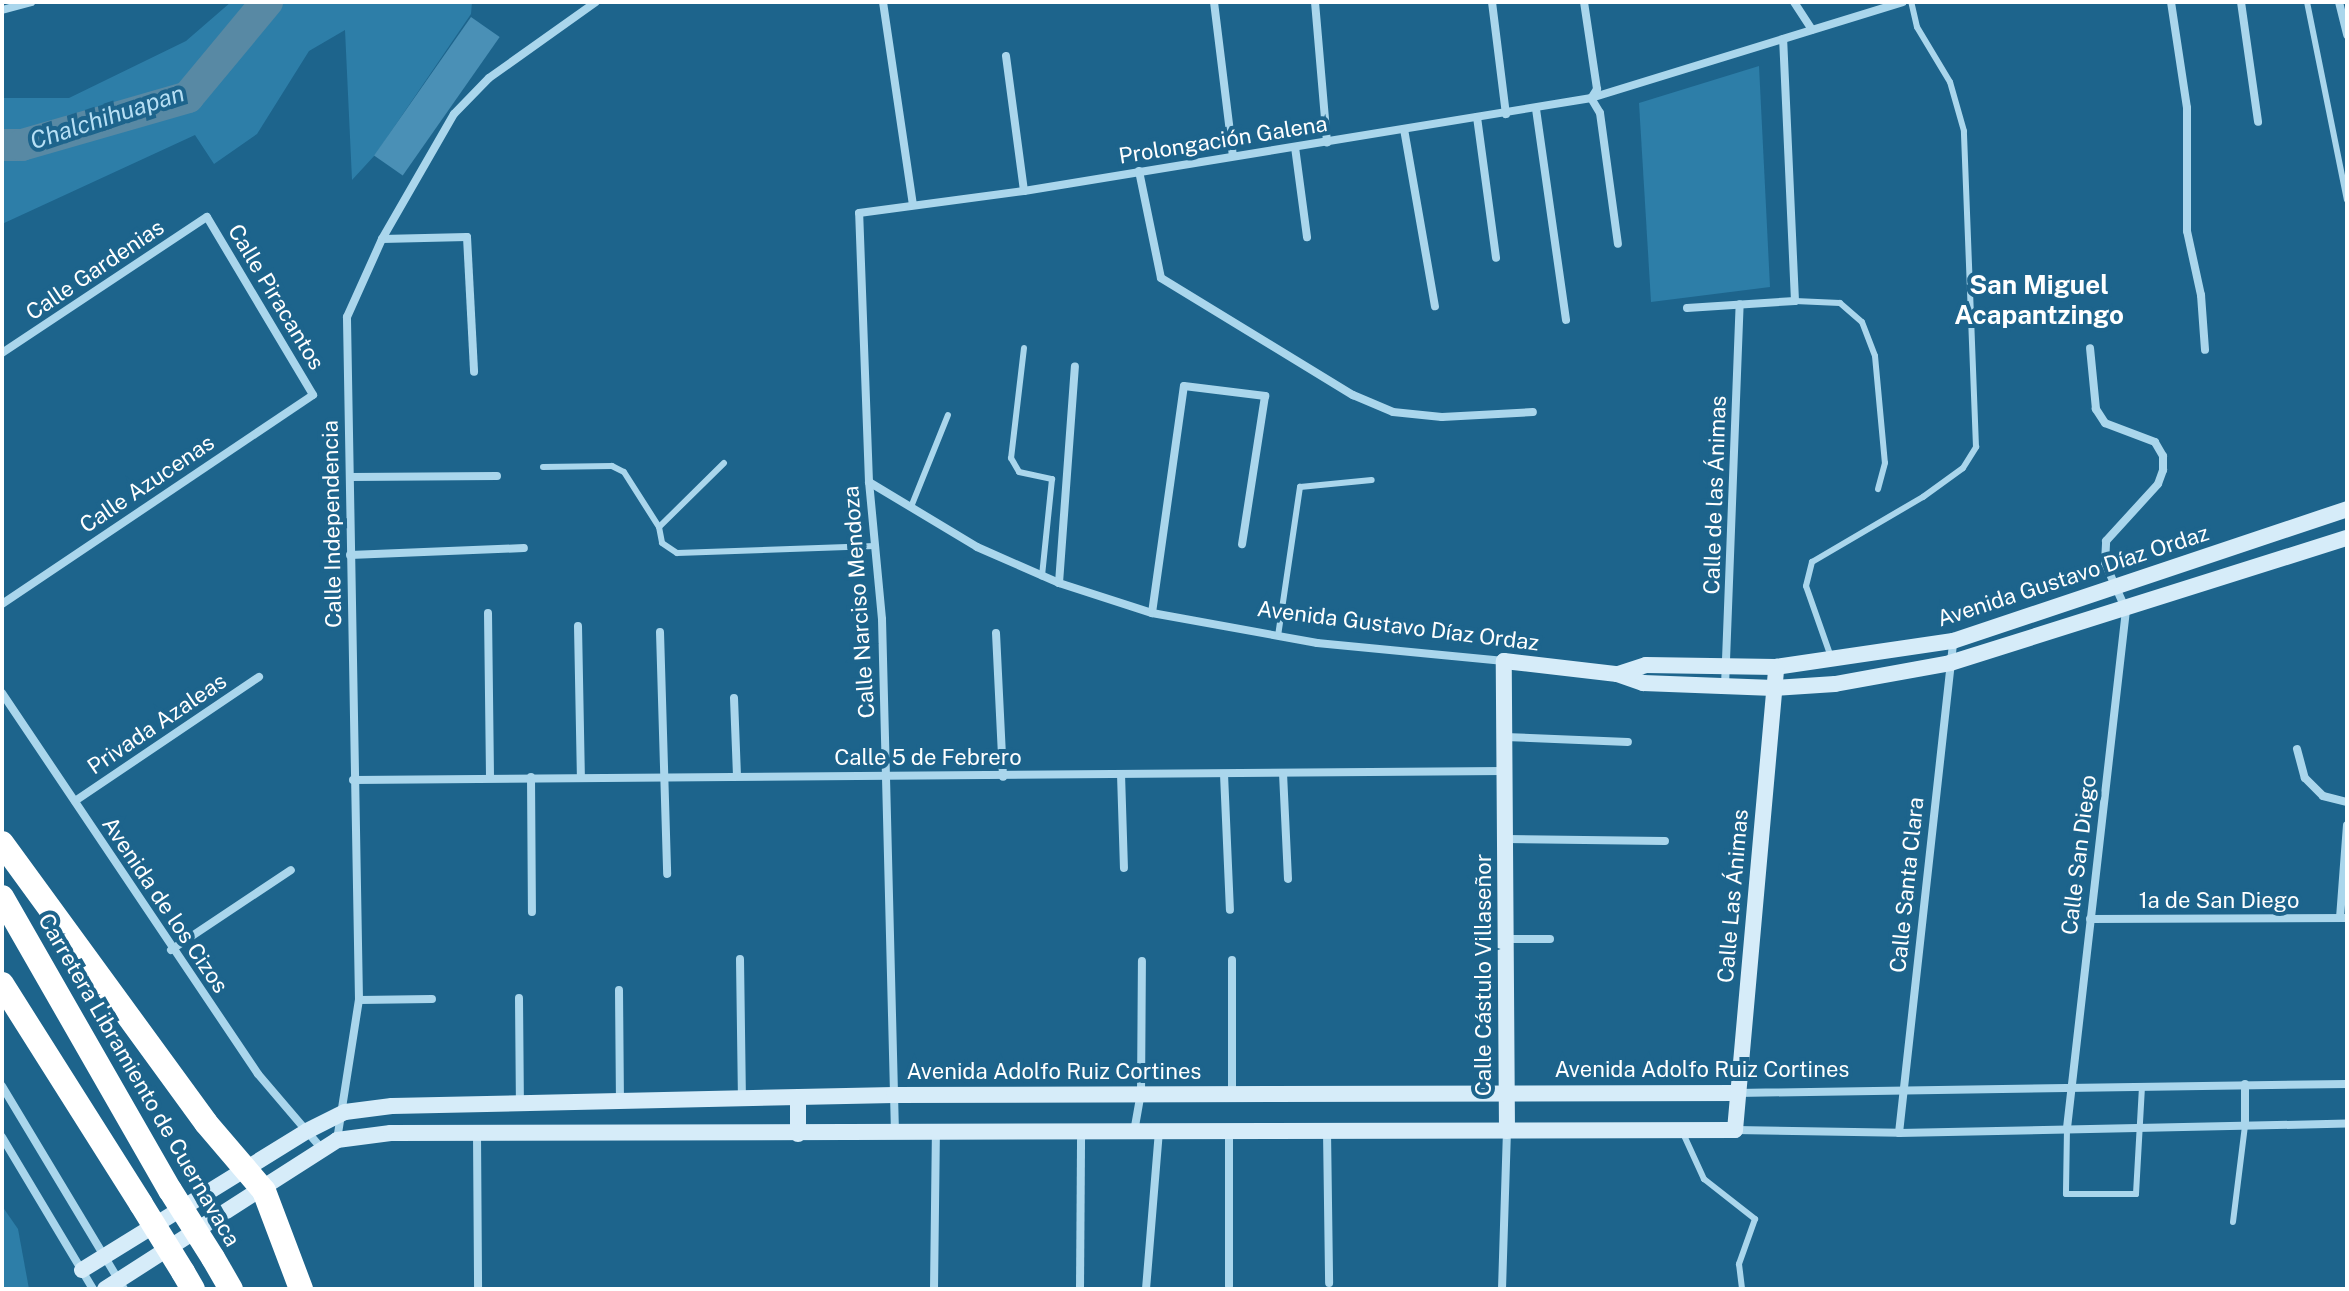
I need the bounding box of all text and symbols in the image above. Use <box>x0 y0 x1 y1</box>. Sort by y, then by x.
water label: Chalchihuapan <box>26 79 188 155</box>
street label: Prolongación Galena <box>1117 110 1329 170</box>
street label: Calle Gardenias <box>21 214 169 326</box>
street label: Calle Piracantos <box>222 219 330 375</box>
district label: San Miguel Acapantzingo <box>1954 269 2124 330</box>
street label: Calle de las Ánimas <box>1698 395 1732 595</box>
street label: Calle Independencia <box>317 420 347 628</box>
street label: Calle Azucenas <box>75 429 219 539</box>
street label: Calle Narciso Mendoza <box>838 485 880 719</box>
street label: Avenida Gustavo Díaz Ordaz <box>1934 520 2212 632</box>
street label: Avenida Gustavo Díaz Ordaz <box>1255 596 1541 656</box>
street label: Privada Azaleas <box>83 668 231 780</box>
street label: Calle 5 de Febrero <box>834 745 1022 771</box>
street label: Calle San Diego <box>2056 773 2102 937</box>
street label: Calle Santa Clara <box>1885 796 1929 974</box>
street label: Calle Las Ánimas <box>1712 808 1754 984</box>
street label: Avenida de los Cizos <box>96 812 234 998</box>
street label: Calle Cástulo Villaseñor <box>1471 853 1497 1097</box>
street label: 1a de San Diego <box>2138 888 2300 914</box>
street label: Carretera Libramiento de Cuernavaca <box>32 908 246 1252</box>
street label: Avenida Adolfo Ruiz Cortines <box>1555 1057 1849 1083</box>
street label: Avenida Adolfo Ruiz Cortines <box>907 1059 1201 1085</box>

